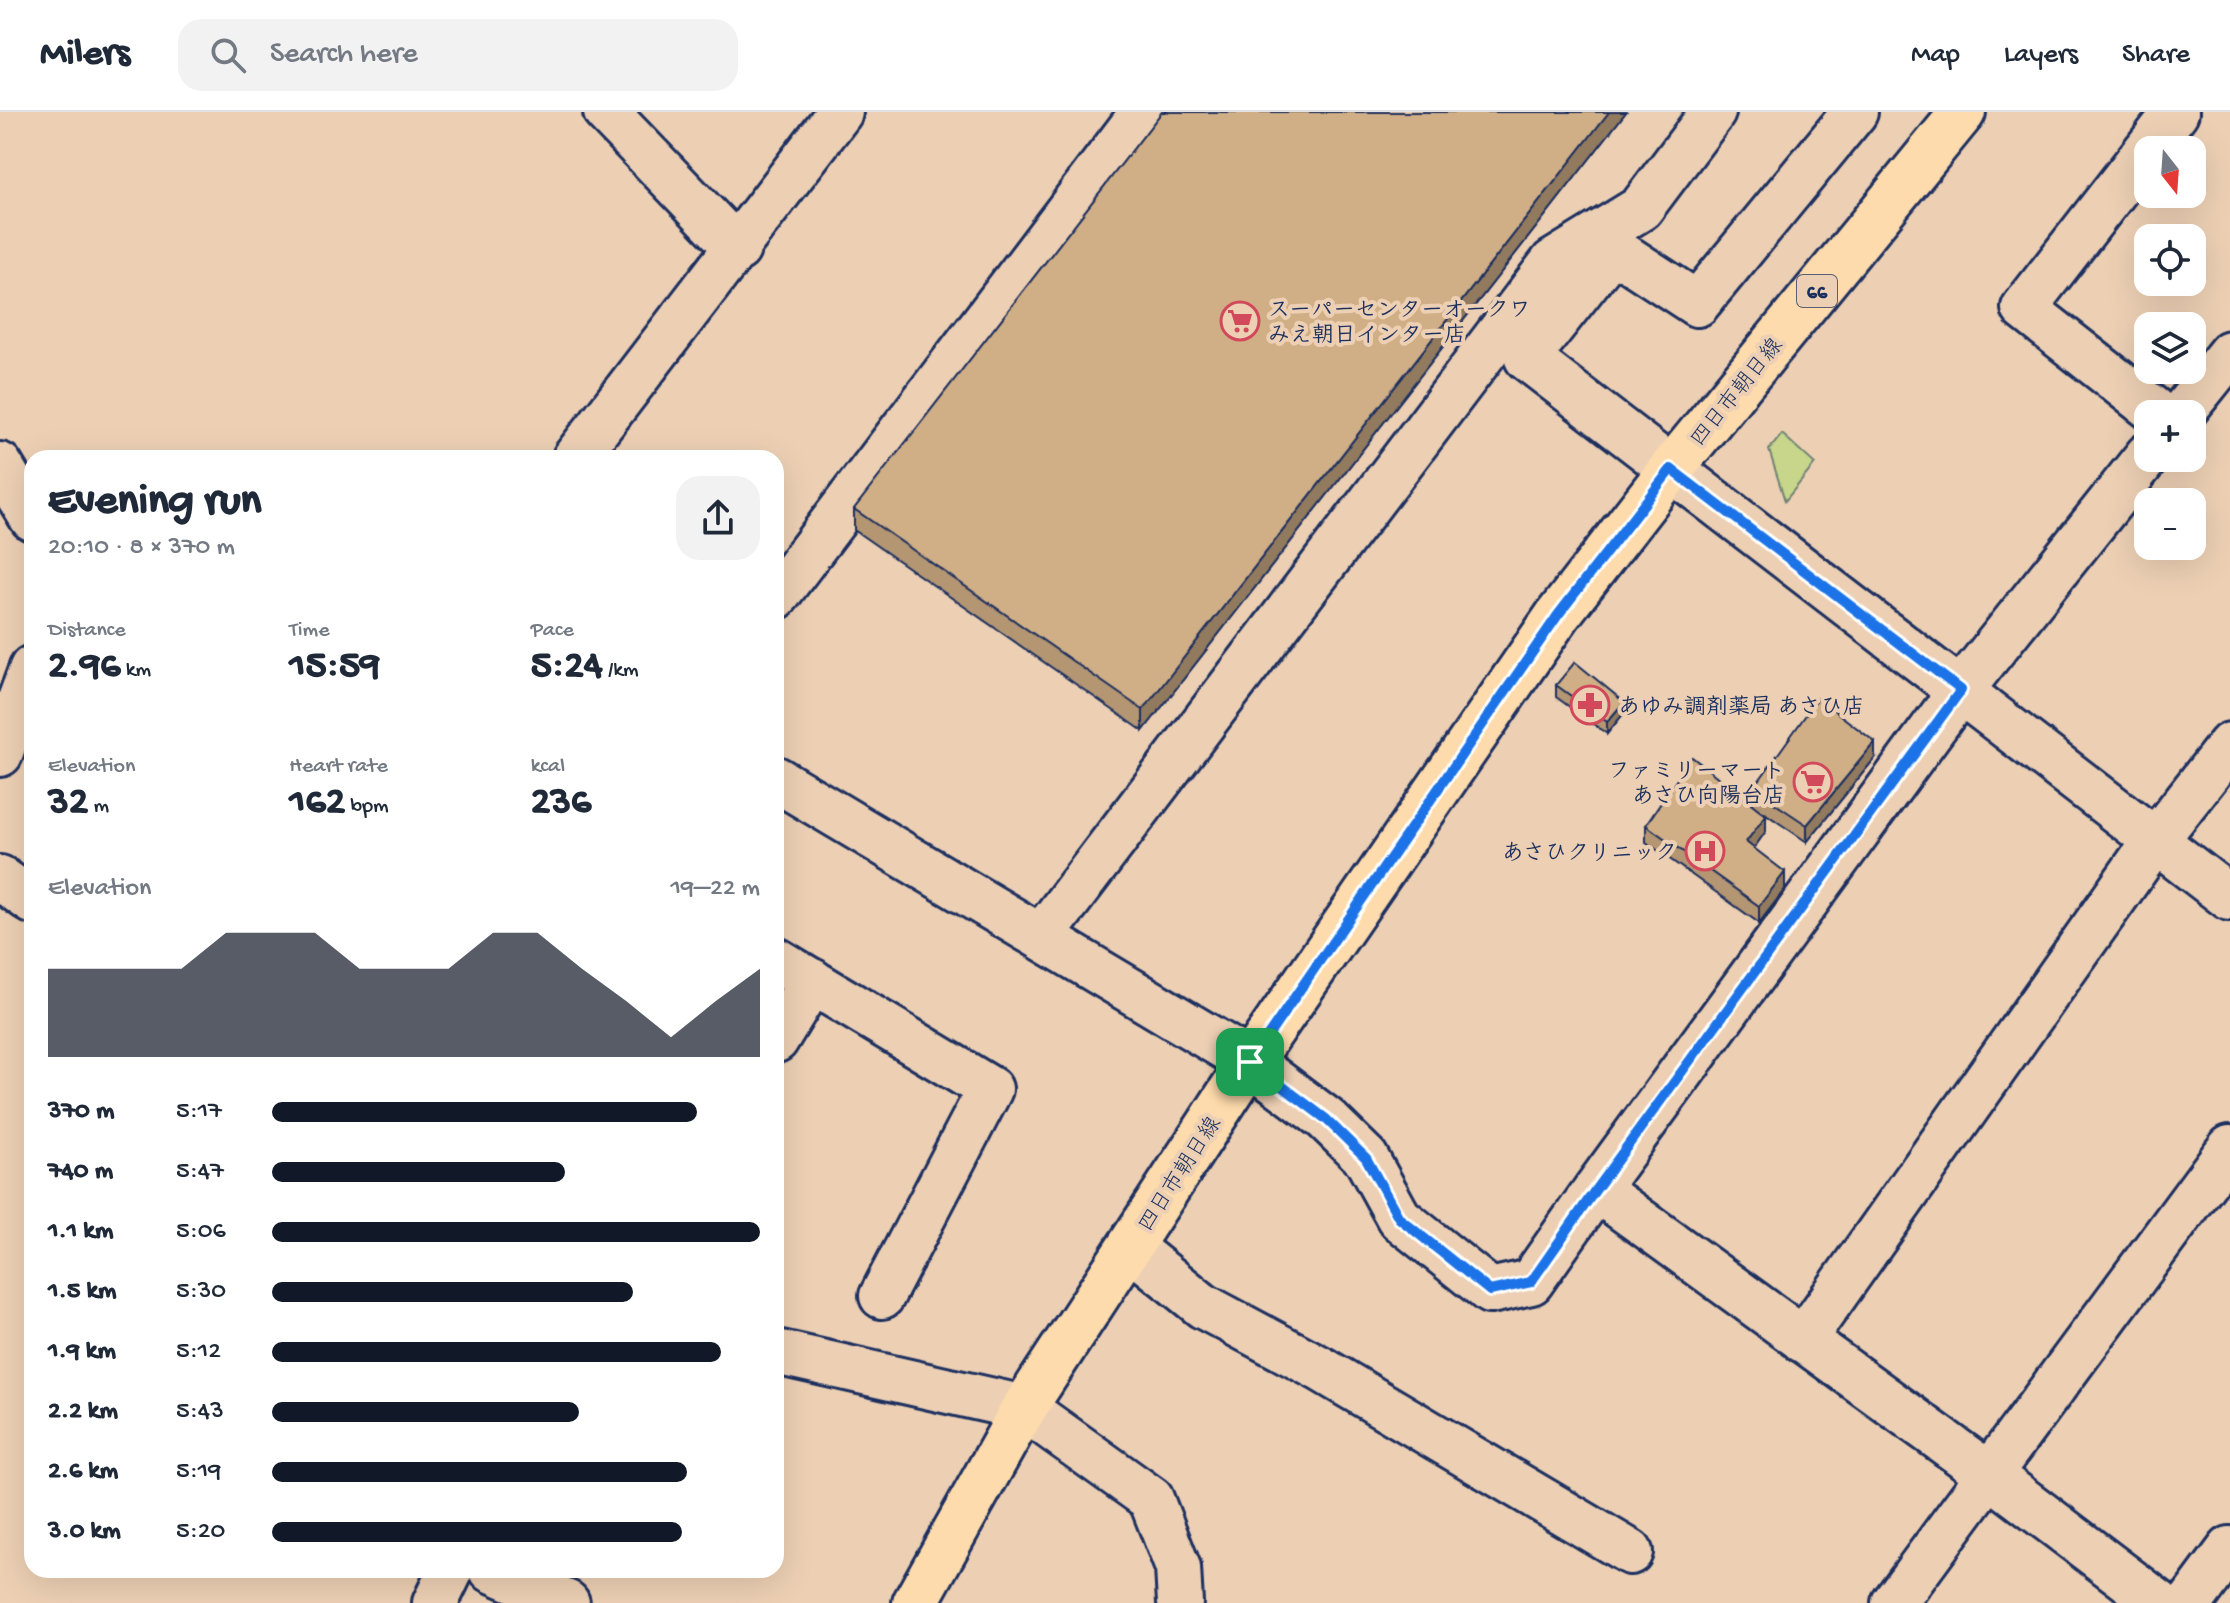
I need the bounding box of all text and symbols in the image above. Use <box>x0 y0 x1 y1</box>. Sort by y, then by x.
search box <box>178 19 738 91</box>
text: Milers <box>40 33 130 77</box>
icon: search <box>206 33 250 77</box>
text: Search here <box>270 38 418 73</box>
text: Map <box>1911 39 1960 72</box>
text: Layers <box>2004 39 2078 72</box>
text: Share <box>2122 39 2190 72</box>
north arrow <box>2134 136 2206 208</box>
map controls <box>2134 136 2206 560</box>
button: locate <box>2134 224 2206 296</box>
road number: 66 <box>1797 275 1837 307</box>
place label: スーパーセンターオークワ みえ朝日インター店 <box>1268 299 1531 350</box>
supermarket icon: スーパーセンターオークワ みえ朝日インター店 <box>1219 300 1261 342</box>
button: layers <box>2134 312 2206 384</box>
street label: 四日市朝日線 <box>1686 333 1790 453</box>
button: + <box>2134 400 2206 472</box>
button: share <box>676 476 760 560</box>
text: Evening run <box>48 477 261 529</box>
button: − <box>2134 488 2206 560</box>
text: 20:10 · 8 × 370 m <box>48 533 235 564</box>
text: Distance <box>48 618 126 644</box>
text: Time <box>289 618 330 644</box>
text: Pace <box>531 618 574 644</box>
text: 2.96 <box>48 644 120 691</box>
text: 15:59 <box>289 644 380 691</box>
text: 5:24 <box>531 644 603 691</box>
text: km <box>120 658 151 684</box>
text: /km <box>603 658 639 684</box>
pharmacy icon: あゆみ調剤薬局 あさひ店 <box>1569 684 1611 726</box>
place label: あゆみ調剤薬局 あさひ店 <box>1618 695 1865 722</box>
text: Elevation <box>48 754 135 780</box>
text: Heart rate <box>289 754 388 780</box>
text: kcal <box>531 754 565 780</box>
place label: ファミリーマート あさひ向陽台店 <box>1608 760 1785 811</box>
supermarket icon: ファミリーマート あさひ向陽台店 <box>1792 761 1834 803</box>
text: 32 <box>48 780 88 827</box>
text: 162 <box>289 780 345 827</box>
text: 236 <box>531 780 591 827</box>
text: m <box>88 794 109 820</box>
text: bpm <box>345 794 389 820</box>
hospital icon: あさひクリニック <box>1684 830 1726 872</box>
place label: あさひクリニック <box>1502 841 1677 868</box>
text: Elevation <box>48 874 151 905</box>
text: 19–22 m <box>670 874 760 905</box>
pin <box>1216 1028 1284 1096</box>
icon: arrive <box>1228 1040 1272 1084</box>
text: 370 m <box>48 1097 114 1128</box>
text: 5:17 <box>176 1097 222 1128</box>
street label: 四日市朝日線 <box>1134 1112 1228 1238</box>
text: 740 m <box>48 1157 113 1188</box>
text: 5:47 <box>176 1157 224 1188</box>
text: 1.1 km <box>48 1217 113 1248</box>
text: 5:06 <box>176 1217 226 1248</box>
text: 1.5 km <box>48 1277 117 1308</box>
text: 5:30 <box>176 1277 226 1308</box>
text: 1.9 km <box>48 1337 116 1368</box>
text: 5:12 <box>176 1337 221 1368</box>
text: 2.2 km <box>48 1397 118 1428</box>
text: 5:43 <box>176 1397 224 1428</box>
text: 2.6 km <box>48 1457 118 1488</box>
text: 5:19 <box>176 1457 221 1488</box>
text: 3.0 km <box>48 1517 121 1548</box>
text: 5:20 <box>176 1517 225 1548</box>

